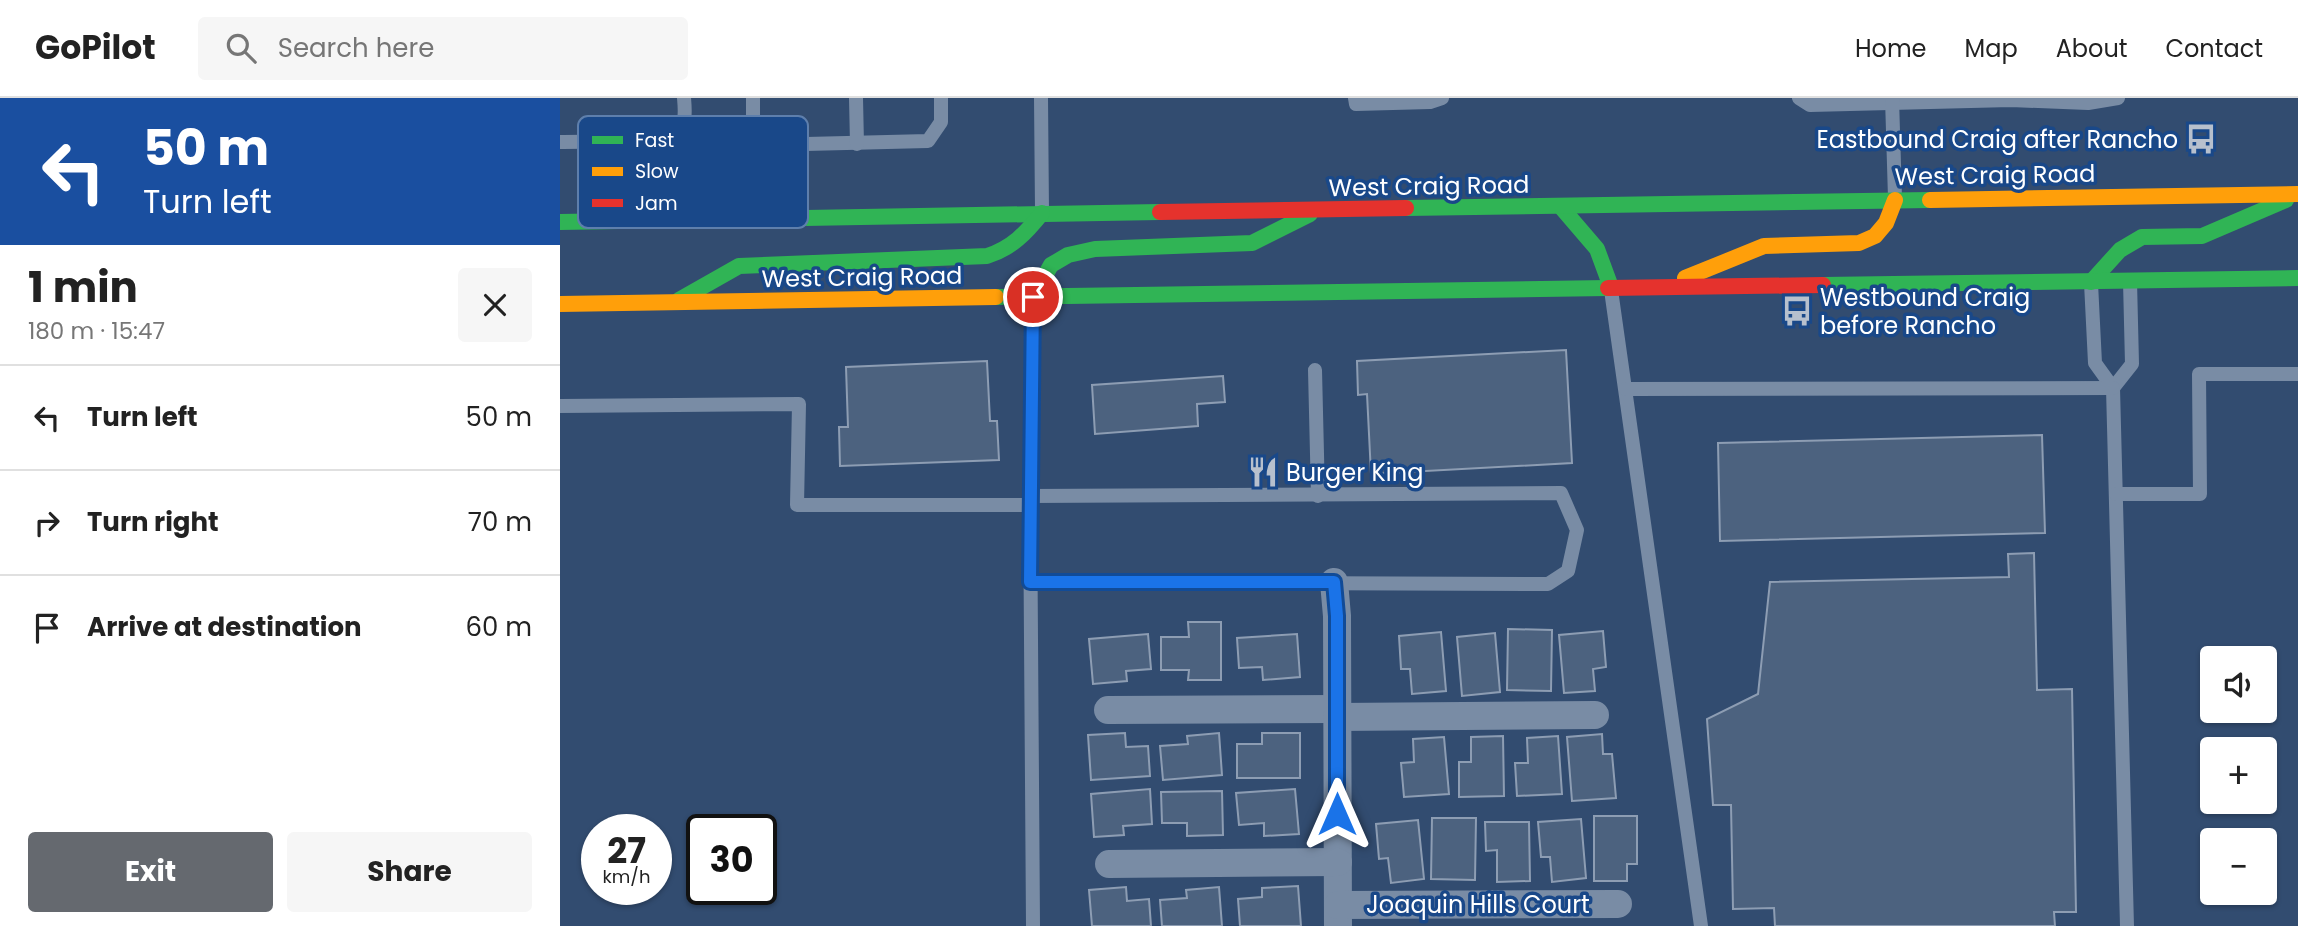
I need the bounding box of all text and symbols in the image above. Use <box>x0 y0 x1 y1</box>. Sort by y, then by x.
search box <box>198 17 688 80</box>
text: GoPilot <box>35 24 156 71</box>
icon: search <box>222 29 260 67</box>
text: Search here <box>278 30 434 66</box>
text: Home <box>1855 32 1927 65</box>
text: Map <box>1965 32 2018 65</box>
text: About <box>2056 32 2127 65</box>
text: Contact <box>2165 32 2263 65</box>
text: 50 m <box>143 114 269 182</box>
legend <box>578 116 808 228</box>
bus stop icon: Eastbound Craig after Rancho <box>2184 122 2218 156</box>
place label: Eastbound Craig after Rancho <box>1816 123 2178 156</box>
icon: left <box>28 126 119 217</box>
text: Fast <box>635 127 674 154</box>
street label: West Craig Road <box>1894 157 2096 193</box>
text: Slow <box>635 158 679 185</box>
street label: West Craig Road <box>1328 168 1530 204</box>
text: Turn left <box>143 179 272 224</box>
text: Jam <box>635 190 677 217</box>
text: 1 min <box>28 258 138 317</box>
street label: West Craig Road <box>761 259 963 295</box>
pin <box>1003 267 1063 327</box>
button: close <box>458 268 532 342</box>
icon: arrive <box>1014 278 1052 316</box>
place label: Westbound Craig before Rancho <box>1820 281 2030 342</box>
bus stop icon: Westbound Craig before Rancho <box>1780 294 1814 328</box>
text: 180 m · 15:47 <box>28 315 165 347</box>
icon: left <box>28 399 66 437</box>
text: Turn left <box>87 399 198 435</box>
text: 50 m <box>466 399 532 435</box>
restaurant icon: Burger King <box>1246 455 1280 489</box>
place label: Burger King <box>1286 456 1423 489</box>
icon: right <box>28 504 66 542</box>
text: Turn right <box>87 504 219 540</box>
text: 70 m <box>468 504 532 540</box>
icon: arrive <box>28 609 66 647</box>
text: Arrive at destination <box>87 609 362 645</box>
text: 60 m <box>465 609 532 645</box>
map controls <box>2200 646 2277 905</box>
button: sound <box>2200 646 2277 723</box>
button: + <box>2200 737 2277 814</box>
position arrow <box>1300 777 1374 851</box>
speed limit sign: 30 <box>686 814 777 905</box>
text: 27 <box>607 826 646 875</box>
button: − <box>2200 828 2277 905</box>
button: Exit <box>28 832 273 912</box>
button: Share <box>287 832 532 912</box>
text: km/h <box>603 864 650 889</box>
street label: Joaquin Hills Court <box>1366 888 1590 921</box>

